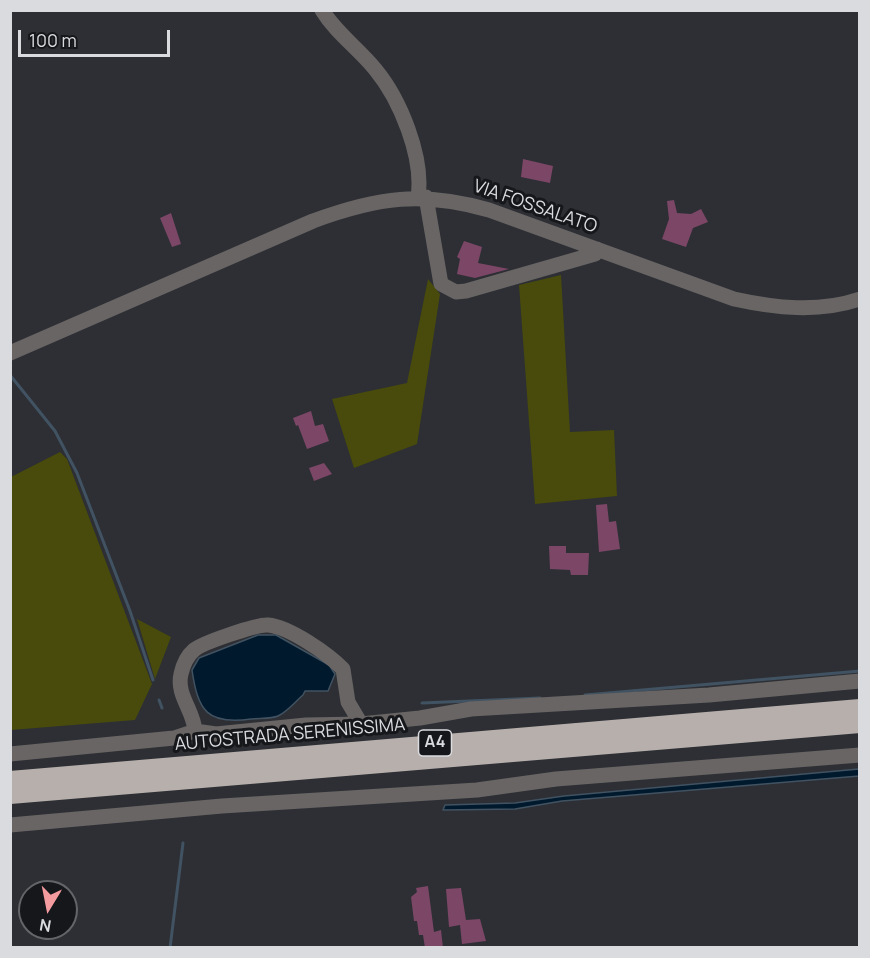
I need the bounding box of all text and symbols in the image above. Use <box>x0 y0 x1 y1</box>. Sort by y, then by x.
scale bar <box>21 18 172 56</box>
text: 100 m <box>29 28 77 52</box>
street label: VIA FOSSALATO <box>470 176 600 238</box>
street label: AUTOSTRADA SERENISSIMA <box>174 714 406 756</box>
road number: A4 <box>418 730 452 756</box>
north arrow <box>18 880 78 940</box>
text: N <box>38 914 53 938</box>

